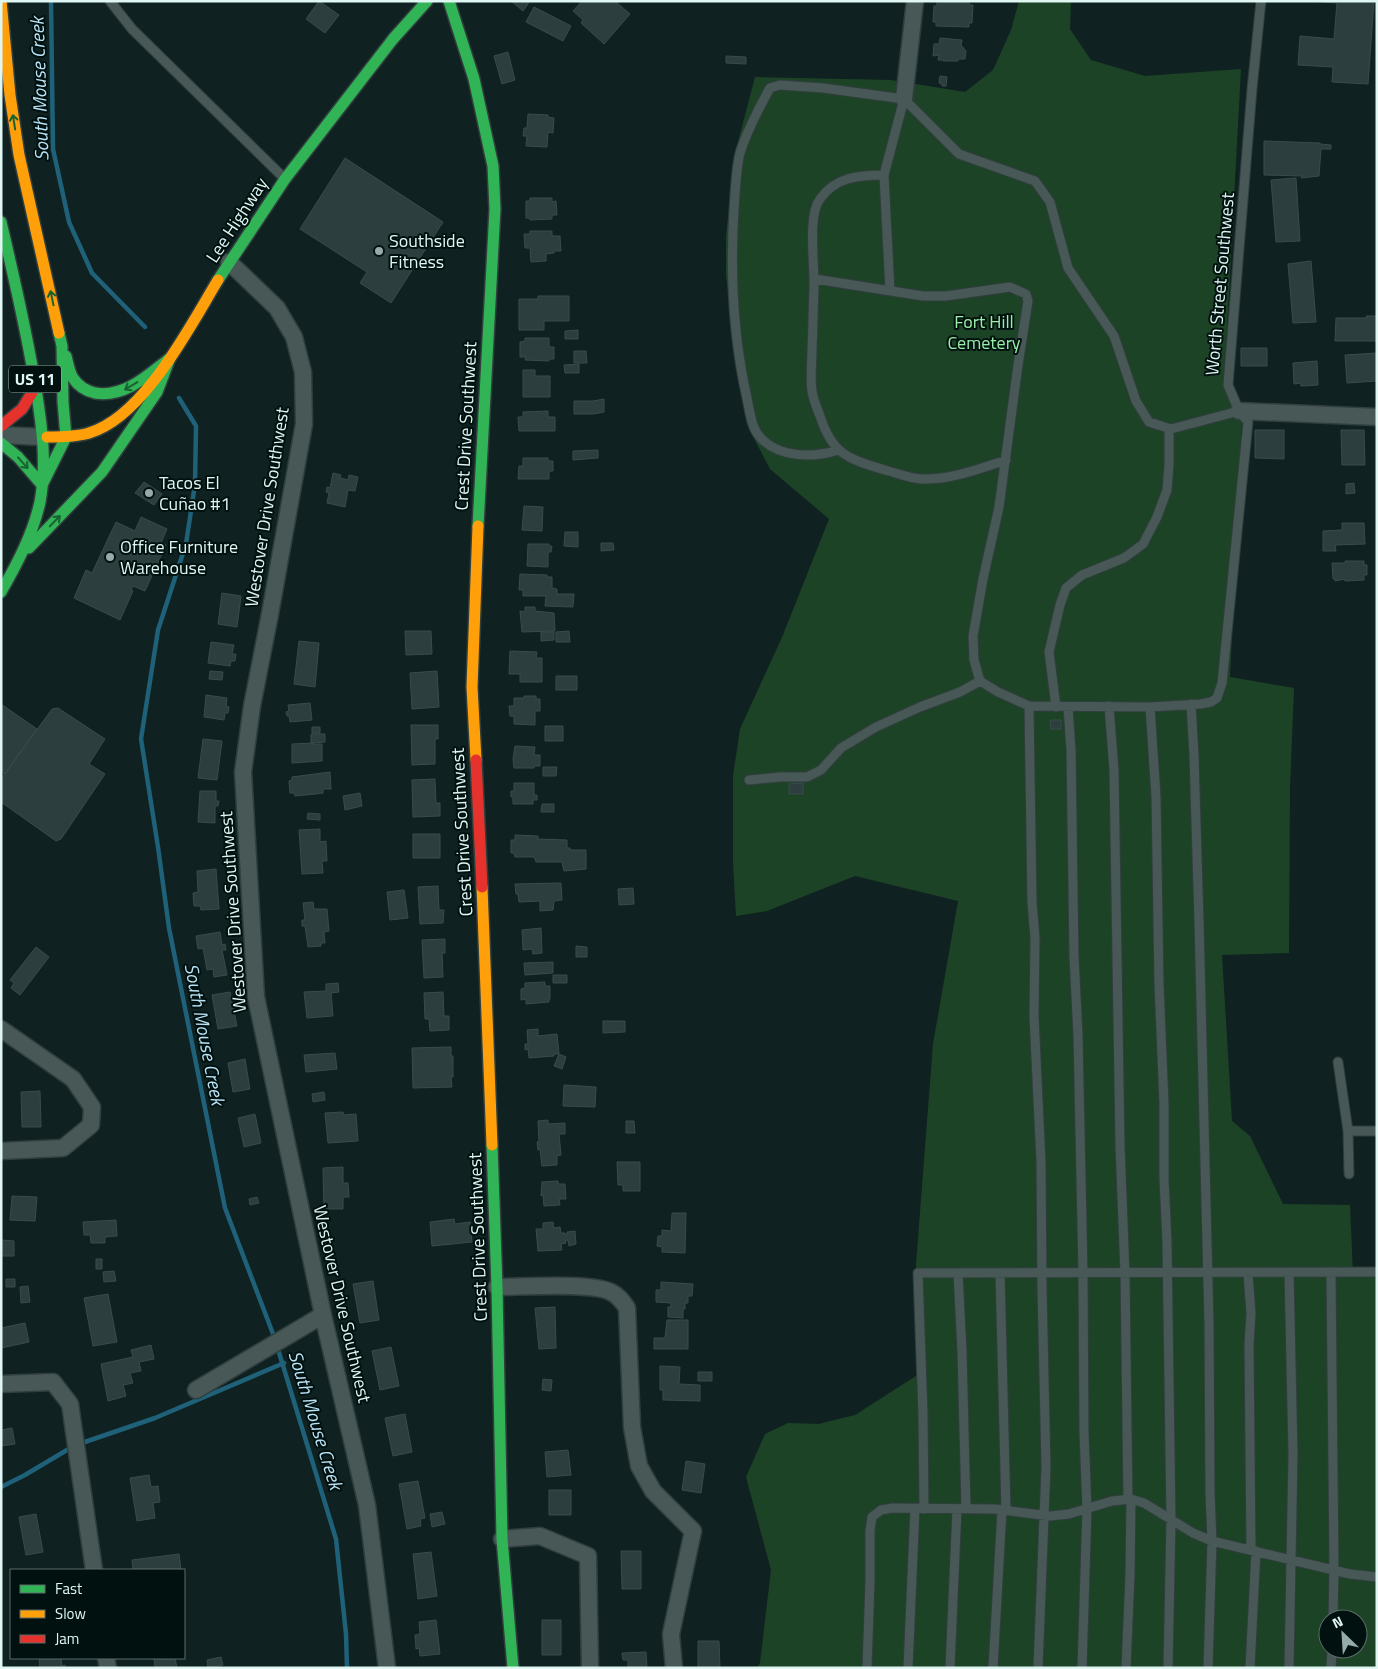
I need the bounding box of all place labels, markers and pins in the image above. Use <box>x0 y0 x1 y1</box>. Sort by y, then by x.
place label: Southside Fitness <box>389 227 465 275</box>
marker: Southside Fitness <box>373 245 385 257</box>
place label: Tacos El Cuñao #1 <box>159 469 230 517</box>
marker: Tacos El Cuñao #1 <box>143 487 155 499</box>
place label: Office Furniture Warehouse <box>120 533 238 581</box>
marker: Office Furniture Warehouse <box>104 551 116 563</box>

